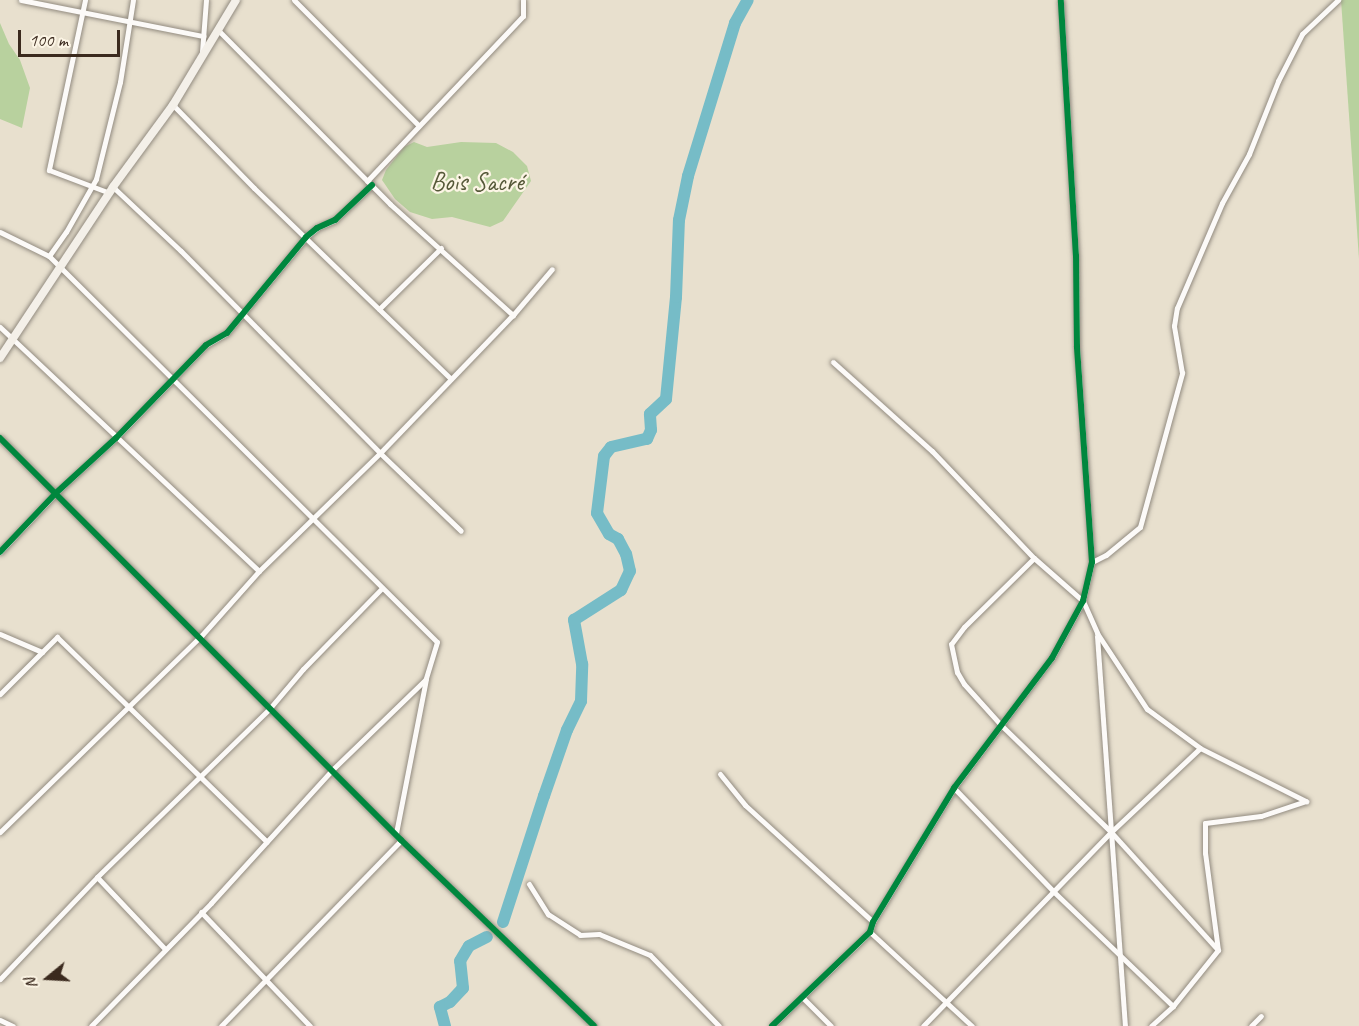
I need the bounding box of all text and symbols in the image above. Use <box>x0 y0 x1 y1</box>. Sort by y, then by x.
scale bar <box>21 18 123 56</box>
text: 100 m <box>29 29 68 51</box>
park label: Bois Sacré <box>430 166 524 198</box>
north arrow <box>18 948 78 1008</box>
text: N <box>20 976 42 991</box>

